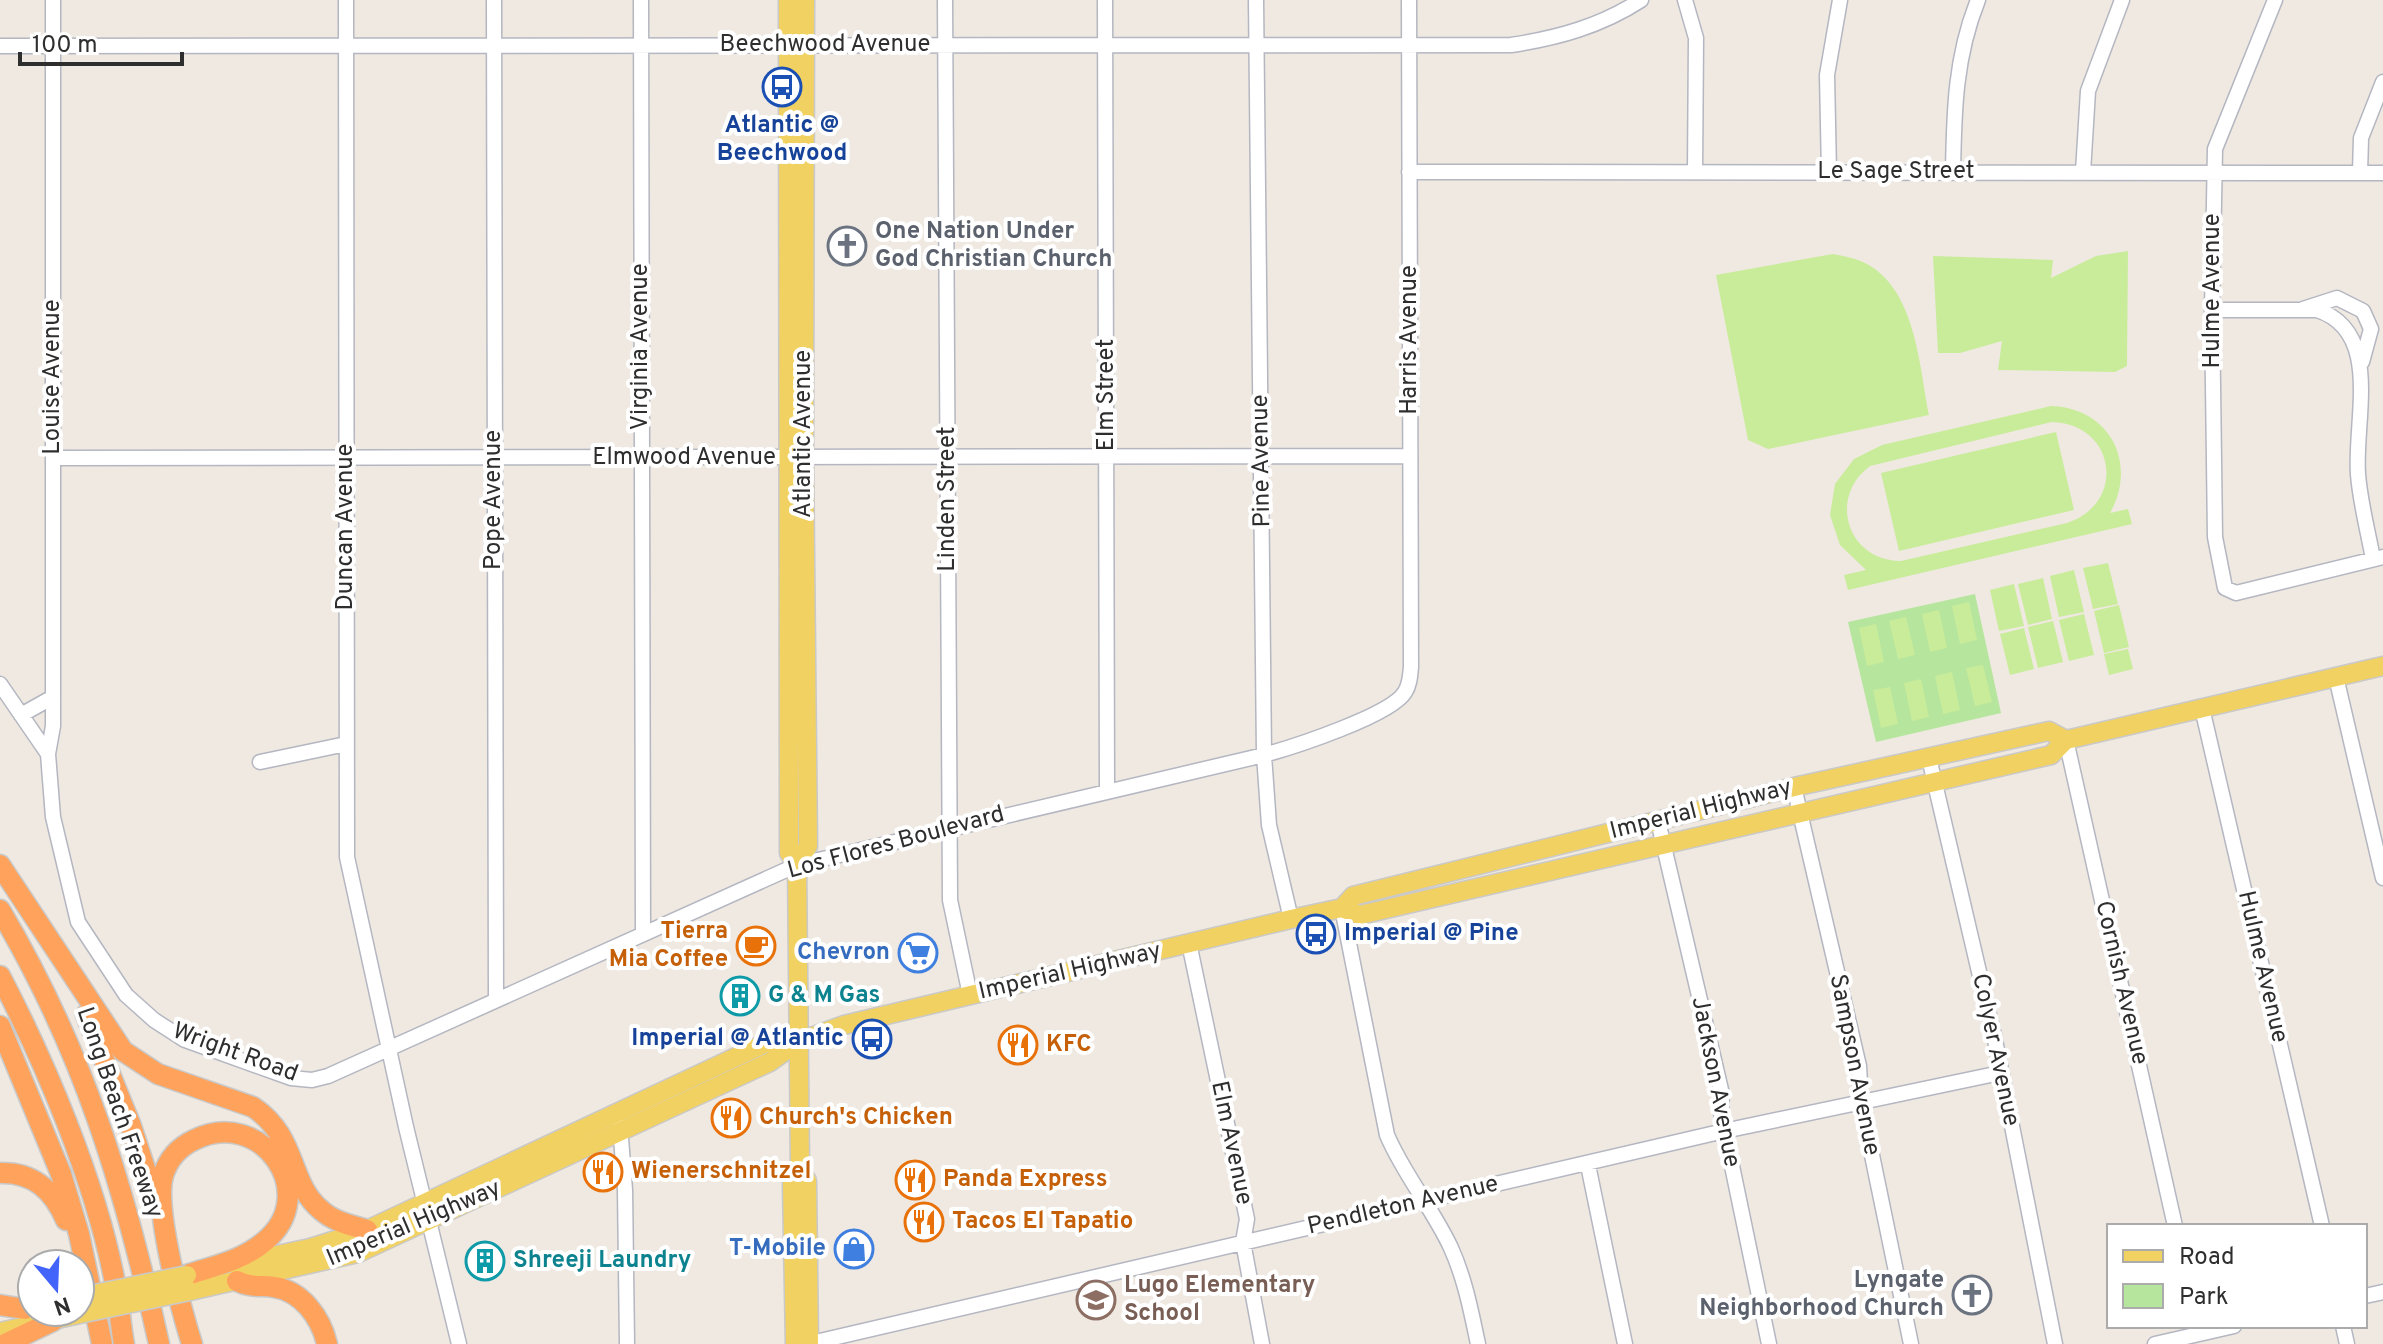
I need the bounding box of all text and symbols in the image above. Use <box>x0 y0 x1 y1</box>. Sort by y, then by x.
scale bar <box>20 16 182 66</box>
street label: Beechwood Avenue <box>720 30 930 60</box>
text: 100 m <box>32 31 98 61</box>
bus stop icon: Atlantic @ Beechwood <box>761 66 803 108</box>
place label: Atlantic @ Beechwood <box>717 111 847 169</box>
street label: Le Sage Street <box>1817 157 1975 187</box>
street label: Hulme Avenue <box>2198 213 2228 369</box>
place label: One Nation Under God Christian Church <box>875 217 1113 275</box>
church icon: One Nation Under God Christian Church <box>826 225 868 267</box>
street label: Virginia Avenue <box>626 263 656 431</box>
street label: Harris Avenue <box>1395 265 1425 415</box>
street label: Louise Avenue <box>38 299 68 455</box>
street label: Elm Street <box>1092 339 1122 451</box>
street label: Atlantic Avenue <box>789 350 819 518</box>
street label: Pine Avenue <box>1246 394 1278 528</box>
street label: Linden Street <box>933 426 963 572</box>
street label: Pope Avenue <box>479 430 509 570</box>
street label: Duncan Avenue <box>331 443 361 611</box>
street label: Elmwood Avenue <box>592 443 776 473</box>
street label: Imperial Highway <box>1607 773 1795 847</box>
street label: Los Flores Boulevard <box>784 800 1008 886</box>
street label: Hulme Avenue <box>2230 888 2294 1046</box>
street label: Cornish Avenue <box>2088 898 2154 1068</box>
bus stop icon: Imperial @ Pine <box>1295 913 1337 955</box>
place label: Tierra Mia Coffee <box>609 917 728 975</box>
place label: Imperial @ Pine <box>1344 919 1519 949</box>
cafe icon: Tierra Mia Coffee <box>735 925 777 967</box>
supermarket icon: Chevron <box>897 932 939 974</box>
street label: Imperial Highway <box>976 936 1164 1008</box>
place label: Chevron <box>797 938 890 968</box>
street label: Colyer Avenue <box>1964 971 2026 1129</box>
street label: Sampson Avenue <box>1822 972 1886 1158</box>
building icon: G & M Gas <box>719 975 761 1017</box>
place label: G & M Gas <box>768 981 880 1011</box>
street label: Jackson Avenue <box>1684 994 1746 1170</box>
street label: Long Beach Freeway <box>69 1004 169 1222</box>
street label: Wright Road <box>168 1016 302 1090</box>
bus stop icon: Imperial @ Atlantic <box>851 1018 893 1060</box>
place label: Imperial @ Atlantic <box>631 1024 844 1054</box>
restaurant icon: KFC <box>997 1024 1039 1066</box>
place label: KFC <box>1046 1030 1092 1060</box>
street label: Elm Avenue <box>1203 1078 1259 1208</box>
restaurant icon: Church's Chicken <box>710 1097 752 1139</box>
place label: Church's Chicken <box>759 1103 953 1133</box>
restaurant icon: Wienerschnitzel <box>582 1151 624 1193</box>
place label: Wienerschnitzel <box>631 1157 811 1187</box>
restaurant icon: Panda Express <box>894 1159 936 1201</box>
place label: Panda Express <box>943 1165 1108 1195</box>
street label: Pendleton Avenue <box>1305 1169 1501 1243</box>
street label: Imperial Highway <box>322 1174 506 1274</box>
restaurant icon: Tacos El Tapatio <box>903 1201 945 1243</box>
place label: Tacos El Tapatio <box>952 1207 1133 1237</box>
legend <box>2107 1224 2367 1328</box>
shop icon: T-Mobile <box>833 1228 875 1270</box>
place label: T-Mobile <box>729 1234 826 1264</box>
building icon: Shreeji Laundry <box>464 1240 506 1282</box>
text: Road <box>2179 1243 2235 1273</box>
place label: Shreeji Laundry <box>513 1246 691 1276</box>
north arrow <box>16 1248 96 1328</box>
place label: Lyngate Neighborhood Church <box>1699 1266 1944 1324</box>
place label: Lugo Elementary School <box>1124 1271 1315 1329</box>
church icon: Lyngate Neighborhood Church <box>1951 1274 1993 1316</box>
school or university icon: Lugo Elementary School <box>1075 1279 1117 1321</box>
text: Park <box>2179 1283 2229 1313</box>
text: N <box>50 1289 74 1320</box>

